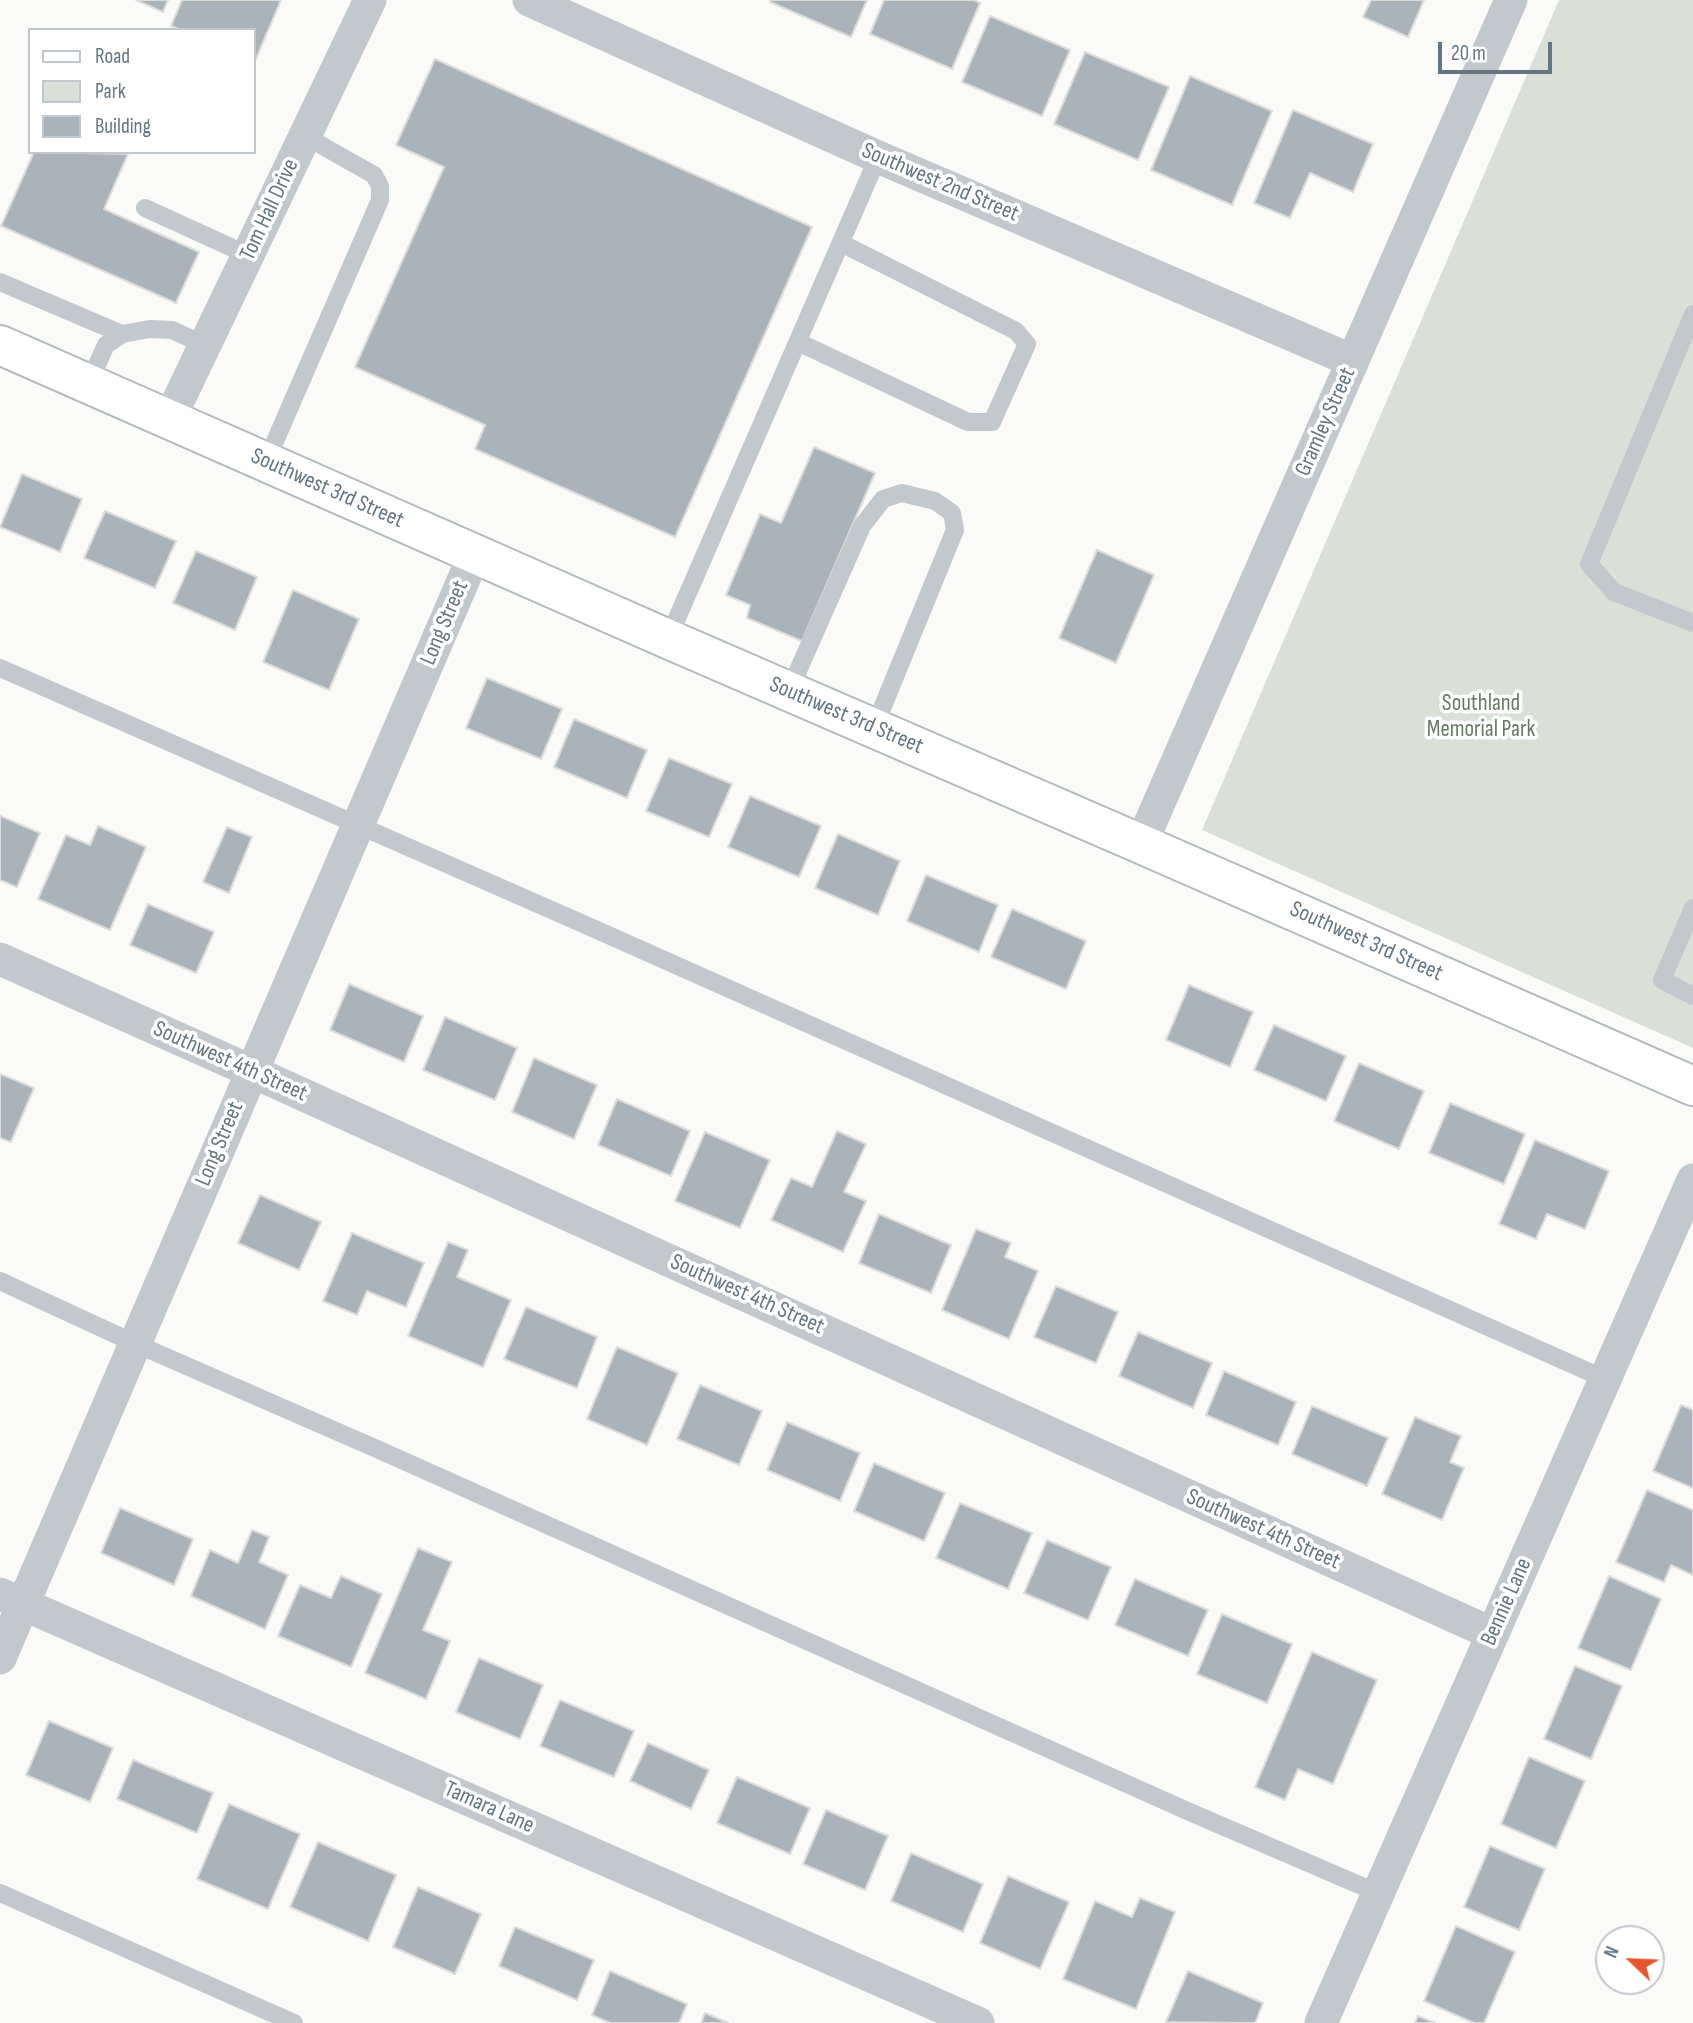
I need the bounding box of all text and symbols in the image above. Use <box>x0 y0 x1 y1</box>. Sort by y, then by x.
legend <box>28 28 256 154</box>
scale bar <box>1441 28 1555 72</box>
text: 20 m <box>1451 41 1486 66</box>
text: Road <box>95 44 130 69</box>
text: Park <box>95 79 126 104</box>
text: Building <box>95 114 151 139</box>
street label: Southwest 2nd Street <box>857 137 1023 229</box>
street label: Tom Hall Drive <box>235 155 305 265</box>
street label: Gramley Street <box>1290 363 1362 481</box>
street label: Southwest 3rd Street <box>246 443 408 535</box>
street label: Long Street <box>415 577 475 669</box>
street label: Southwest 3rd Street <box>765 671 927 761</box>
park label: Southland Memorial Park <box>1427 690 1535 744</box>
street label: Southwest 3rd Street <box>1285 896 1447 988</box>
street label: Southwest 4th Street <box>149 1016 311 1108</box>
street label: Long Street <box>190 1098 250 1190</box>
street label: Southwest 4th Street <box>666 1249 828 1341</box>
street label: Southwest 4th Street <box>1182 1484 1344 1576</box>
street label: Bennie Lane <box>1476 1554 1538 1650</box>
street label: Tamara Lane <box>440 1776 538 1840</box>
north arrow <box>1595 1925 1665 1995</box>
text: N <box>1599 1943 1625 1962</box>

